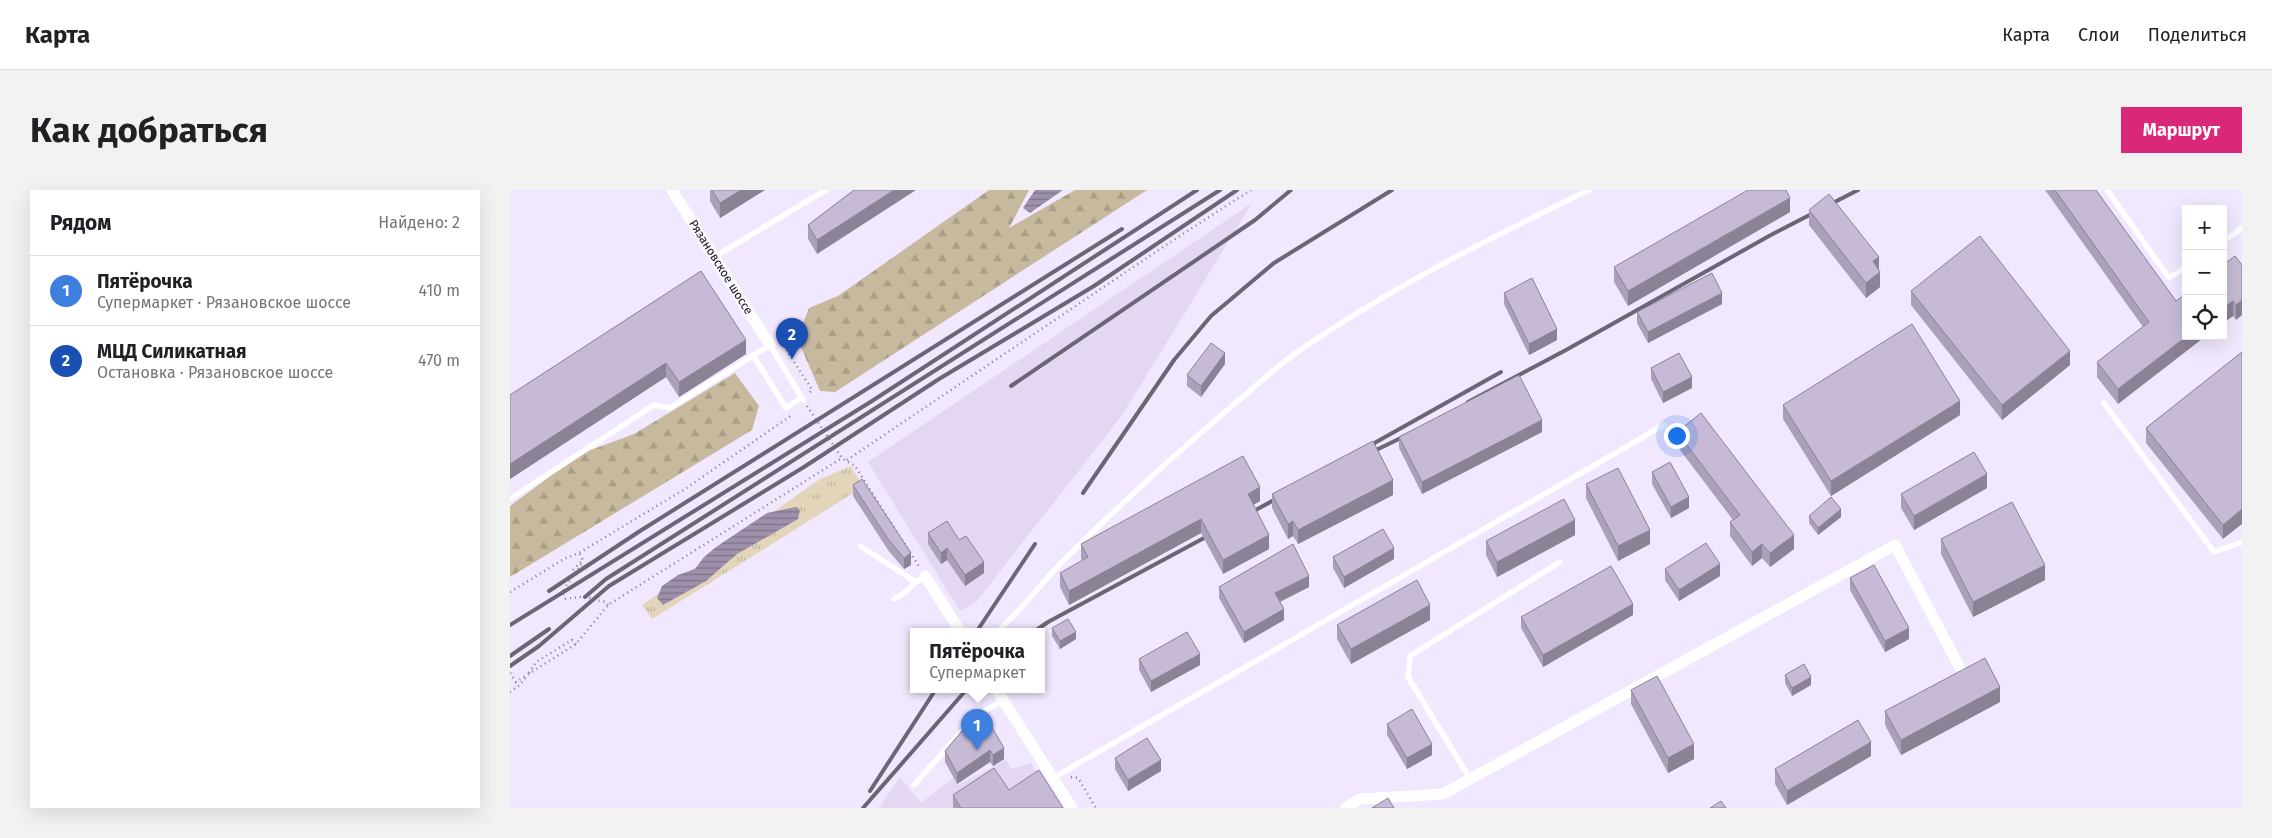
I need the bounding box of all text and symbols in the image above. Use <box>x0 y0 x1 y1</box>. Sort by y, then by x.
text: Карта <box>25 21 90 49</box>
text: Карта <box>2002 24 2050 46</box>
text: Слои <box>2078 24 2120 46</box>
text: Поделиться <box>2148 24 2247 46</box>
button: Маршрут <box>2121 107 2242 153</box>
text: Как добраться <box>30 109 268 151</box>
map controls <box>2182 205 2227 340</box>
button: + <box>2182 205 2227 250</box>
text: Рядом <box>50 210 111 236</box>
text: Найдено: 2 <box>378 213 460 232</box>
street label: Рязановское шоссе <box>686 217 756 317</box>
button: − <box>2182 250 2227 295</box>
text: Пятёрочка <box>97 270 193 293</box>
text: 1 <box>62 281 70 300</box>
text: 410 m <box>419 281 460 300</box>
text: Супермаркет · Рязановское шоссе <box>97 293 351 312</box>
button: locate <box>2182 295 2227 340</box>
pin: 2 <box>776 318 808 359</box>
text: МЦД Силикатная <box>97 340 247 363</box>
text: 2 <box>62 351 70 370</box>
text: 470 m <box>418 351 460 370</box>
text: Остановка · Рязановское шоссе <box>97 363 333 382</box>
your location <box>1664 423 1690 449</box>
popup <box>910 628 1045 693</box>
text: Пятёрочка <box>929 640 1025 663</box>
text: Супермаркет <box>929 663 1026 682</box>
pin: 1 <box>961 709 993 750</box>

